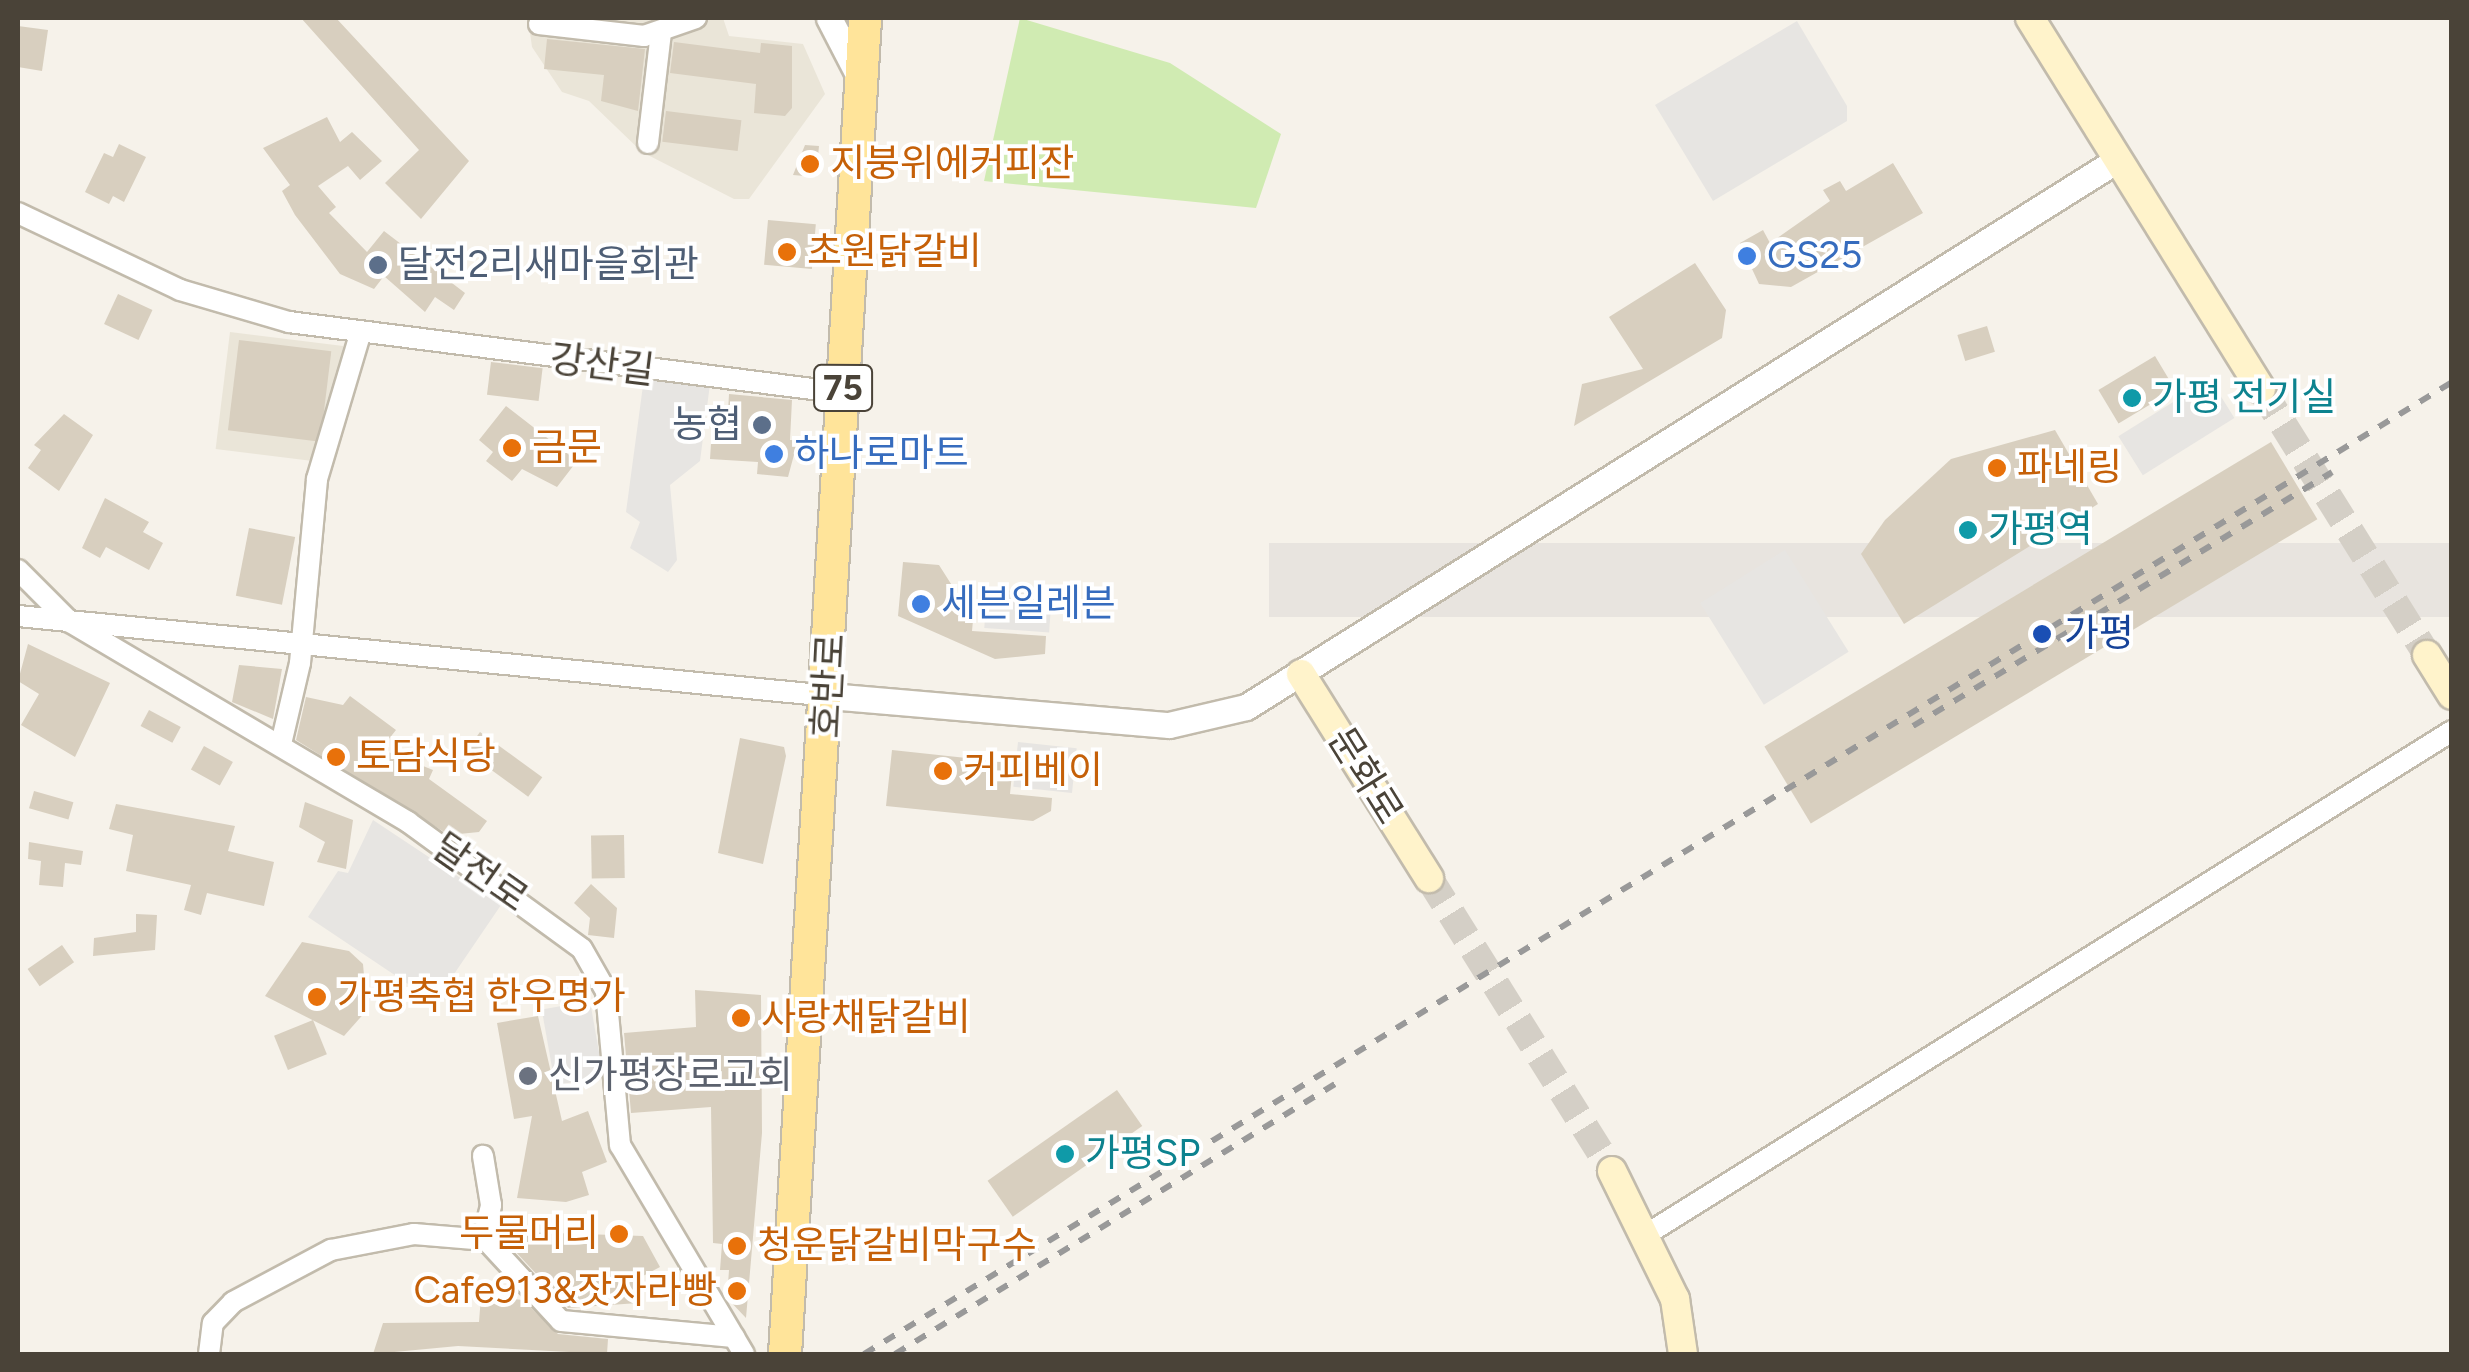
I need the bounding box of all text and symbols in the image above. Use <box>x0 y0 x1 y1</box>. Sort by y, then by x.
place label: 지붕위에커피잔 <box>830 141 1075 187</box>
marker: 지붕위에커피잔 <box>799 153 821 175</box>
place label: 초원닭갈비 <box>807 229 982 275</box>
place label: GS25 <box>1767 233 1862 279</box>
marker: 초원닭갈비 <box>776 241 798 263</box>
place label: 달전2리새마을회관 <box>398 242 699 288</box>
marker: GS25 <box>1736 245 1758 267</box>
marker: 달전2리새마을회관 <box>367 254 389 276</box>
street label: 강산길 <box>547 336 657 394</box>
road number: 75 <box>813 358 873 418</box>
place label: 가평 전기실 <box>2152 375 2336 421</box>
marker: 가평 전기실 <box>2121 387 2143 409</box>
place label: 농협 <box>672 402 742 448</box>
marker: 농협 <box>751 414 773 436</box>
place label: 금문 <box>532 425 602 471</box>
place label: 하나로마트 <box>794 431 969 477</box>
marker: 금문 <box>501 437 523 459</box>
marker: 하나로마트 <box>763 443 785 465</box>
place label: 파네링 <box>2017 445 2122 491</box>
marker: 파네링 <box>1986 457 2008 479</box>
place label: 가평역 <box>1988 507 2093 553</box>
marker: 가평역 <box>1957 519 1979 541</box>
place label: 세븐일레븐 <box>941 581 1116 627</box>
marker: 세븐일레븐 <box>910 593 932 615</box>
place label: 가평 <box>2064 611 2134 657</box>
marker: 가평 <box>2029 621 2055 647</box>
street label: 호반로 <box>803 632 855 740</box>
street label: 문화로 <box>1318 719 1412 833</box>
place label: 토담식당 <box>356 734 496 780</box>
marker: 토담식당 <box>325 746 347 768</box>
place label: 커피베이 <box>963 748 1103 794</box>
marker: 커피베이 <box>932 760 954 782</box>
street label: 달전로 <box>424 824 536 922</box>
place label: 가평축협 한우명가 <box>337 974 626 1020</box>
marker: 가평축협 한우명가 <box>306 986 328 1008</box>
place label: 사랑채닭갈비 <box>761 995 971 1041</box>
marker: 사랑채닭갈비 <box>730 1007 752 1029</box>
place label: 신가평장로교회 <box>548 1053 793 1099</box>
marker: 신가평장로교회 <box>517 1065 539 1087</box>
place label: 가평SP <box>1085 1131 1200 1177</box>
marker: 가평SP <box>1054 1143 1076 1165</box>
place label: 두물머리 <box>459 1211 599 1257</box>
marker: 두물머리 <box>608 1223 630 1245</box>
place label: 청운닭갈비막구수 <box>757 1223 1037 1269</box>
marker: 청운닭갈비막구수 <box>726 1235 748 1257</box>
place label: Cafe913&잣자라빵 <box>413 1268 717 1314</box>
marker: Cafe913&잣자라빵 <box>726 1280 748 1302</box>

